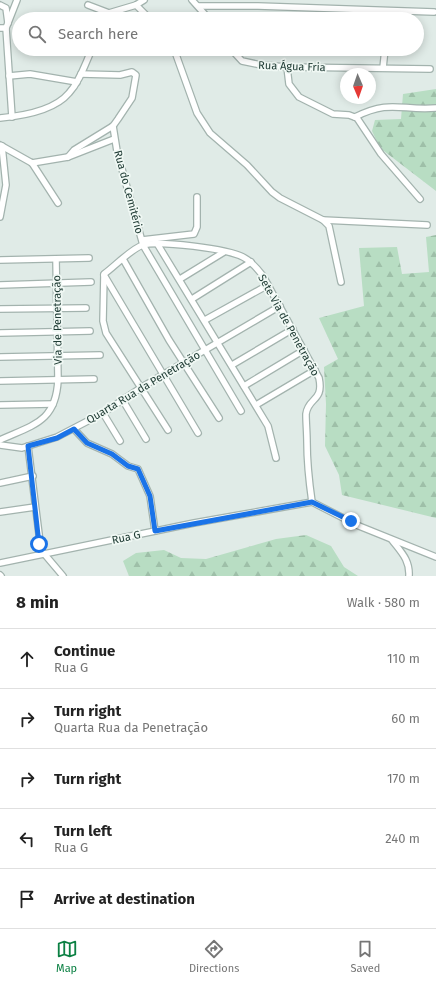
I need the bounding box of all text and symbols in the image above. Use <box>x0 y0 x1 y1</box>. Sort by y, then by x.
search box <box>12 12 424 56</box>
icon: search <box>26 23 48 45</box>
text: Search here <box>58 25 138 43</box>
street label: Rua Água Fria <box>258 58 326 74</box>
north arrow <box>340 68 376 104</box>
street label: Rua do Cemitério <box>111 149 146 235</box>
street label: Sete Via de Penetração <box>255 272 322 378</box>
street label: Via de Penetração <box>50 275 65 365</box>
street label: Quarta Rua da Penetração <box>84 348 202 427</box>
route end <box>342 512 360 530</box>
street label: Rua G <box>111 528 142 547</box>
route start <box>30 535 48 553</box>
text: 8 min <box>16 592 59 613</box>
text: Walk · 580 m <box>347 595 420 610</box>
text: Continue <box>54 642 115 660</box>
icon: ahead <box>16 648 38 670</box>
text: 110 m <box>387 651 420 666</box>
text: Rua G <box>54 660 88 675</box>
text: Turn right <box>54 702 121 720</box>
icon: right <box>16 708 38 730</box>
text: 60 m <box>391 711 420 726</box>
text: Quarta Rua da Penetração <box>54 720 208 735</box>
icon: right <box>16 768 38 790</box>
text: Turn right <box>54 770 121 788</box>
text: 170 m <box>387 771 420 786</box>
text: Turn left <box>54 822 112 840</box>
icon: left <box>16 828 38 850</box>
text: 240 m <box>385 831 420 846</box>
text: Rua G <box>54 840 88 855</box>
icon: arrive <box>16 888 38 910</box>
text: Arrive at destination <box>54 890 195 908</box>
tab: Map <box>56 938 78 975</box>
tab: Directions <box>189 938 239 975</box>
tab: Saved <box>351 938 380 975</box>

